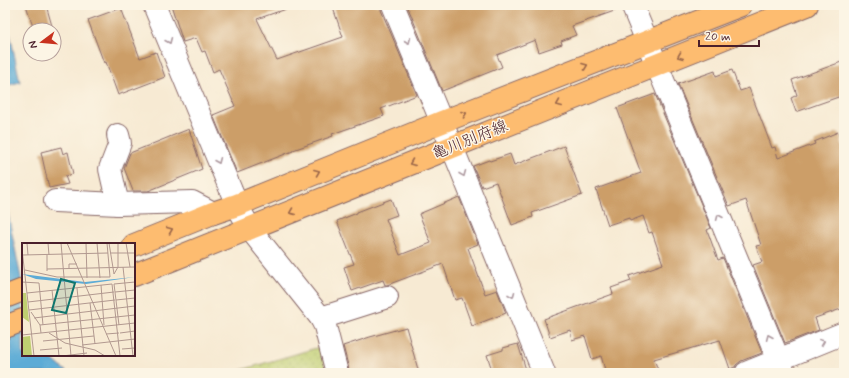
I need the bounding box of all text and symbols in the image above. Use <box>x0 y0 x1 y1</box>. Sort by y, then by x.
north arrow <box>22 22 62 62</box>
scale bar <box>699 22 759 48</box>
text: 20 m <box>705 29 731 45</box>
one-way arrow <box>164 37 172 44</box>
one-way arrow <box>403 37 411 44</box>
text: N <box>26 39 41 50</box>
one-way arrow <box>676 51 683 59</box>
one-way arrow <box>581 63 588 71</box>
one-way arrow <box>556 99 564 107</box>
one-way arrow <box>460 110 467 118</box>
street label: 亀川別府線 <box>429 115 511 165</box>
one-way arrow <box>214 158 222 165</box>
one-way arrow <box>409 158 416 166</box>
one-way arrow <box>314 169 321 177</box>
one-way arrow <box>458 170 466 178</box>
one-way arrow <box>289 207 296 215</box>
one-way arrow <box>716 213 724 221</box>
one-way arrow <box>167 227 174 235</box>
inset map <box>22 243 135 356</box>
one-way arrow <box>507 290 515 298</box>
one-way arrow <box>766 334 774 341</box>
one-way arrow <box>818 339 825 347</box>

